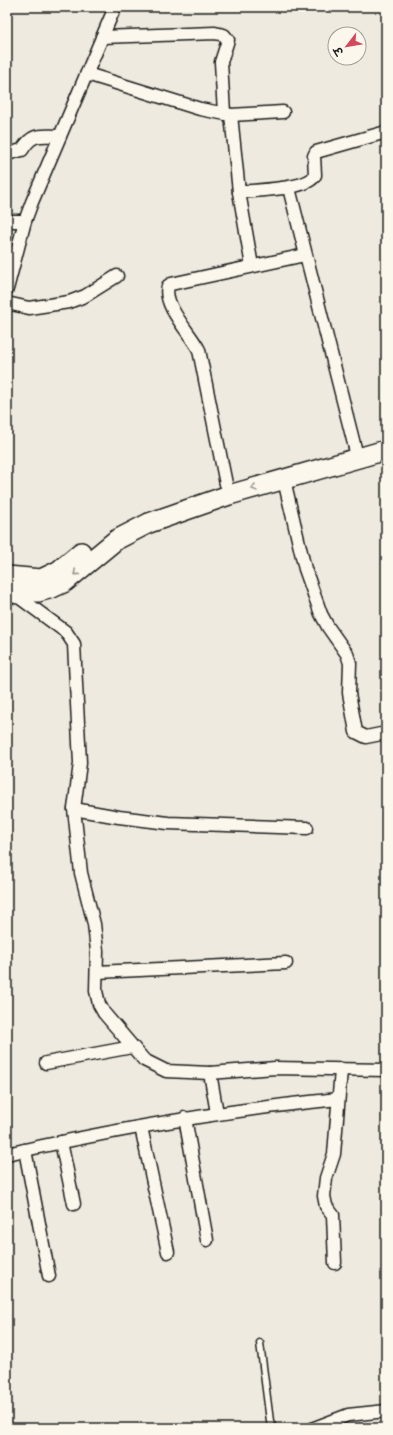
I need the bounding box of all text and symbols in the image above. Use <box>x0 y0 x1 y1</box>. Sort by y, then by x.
north arrow <box>327 26 367 66</box>
text: उ <box>331 43 347 58</box>
one-way arrow <box>251 483 258 492</box>
one-way arrow <box>74 569 81 576</box>

